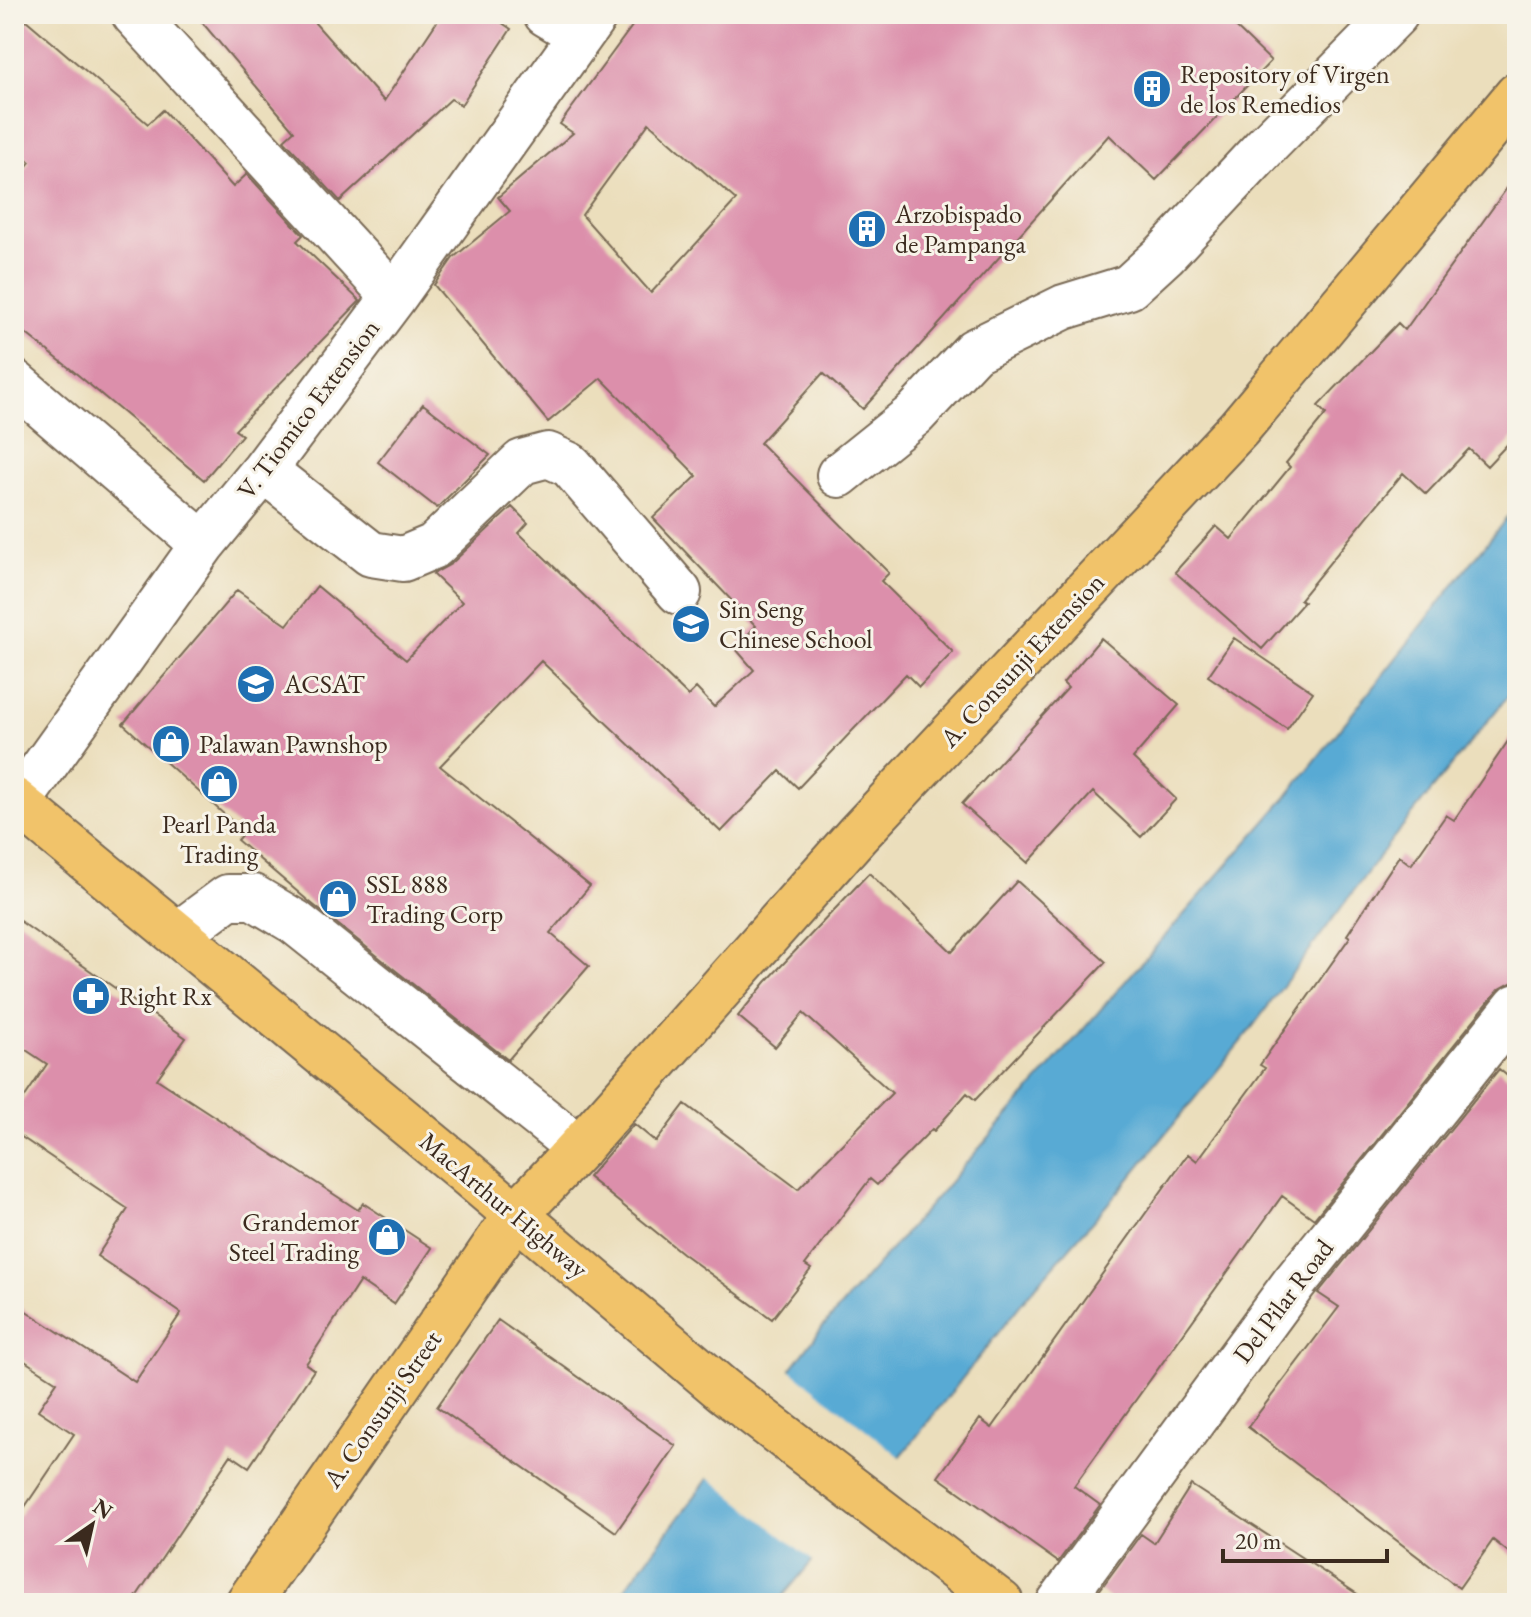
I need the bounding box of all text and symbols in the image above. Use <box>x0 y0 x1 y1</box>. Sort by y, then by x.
place label: Repository of Virgen de los Remedios <box>1180 57 1390 121</box>
building icon: Repository of Virgen de los Remedios <box>1131 68 1173 110</box>
place label: Arzobispado de Pampanga <box>894 197 1027 261</box>
building icon: Arzobispado de Pampanga <box>846 208 888 250</box>
street label: V. Tiomico Extension <box>229 312 387 506</box>
street label: A. Consunji Extension <box>932 565 1112 755</box>
place label: Sin Seng Chinese School <box>719 592 872 656</box>
school or university icon: Sin Seng Chinese School <box>670 603 712 645</box>
school or university icon: ACSAT <box>235 663 277 705</box>
place label: ACSAT <box>283 667 365 701</box>
shop icon: Palawan Pawnshop <box>150 723 192 765</box>
place label: Palawan Pawnshop <box>199 727 388 761</box>
shop icon: Pearl Panda Trading <box>198 763 240 805</box>
place label: Pearl Panda Trading <box>162 807 277 871</box>
place label: SSL 888 Trading Corp <box>366 867 503 931</box>
shop icon: SSL 888 Trading Corp <box>317 878 359 920</box>
pharmacy icon: Right Rx <box>70 975 112 1017</box>
place label: Right Rx <box>119 979 213 1013</box>
street label: MacArthur Highway <box>413 1124 596 1286</box>
place label: Grandemor Steel Trading <box>229 1205 360 1269</box>
shop icon: Grandemor Steel Trading <box>366 1216 408 1258</box>
street label: Del Pilar Road <box>1225 1231 1341 1370</box>
street label: A. Consunji Street <box>315 1324 449 1495</box>
north arrow <box>52 1485 132 1565</box>
text: N <box>87 1492 119 1526</box>
scale bar <box>1223 1513 1387 1563</box>
text: 20 m <box>1235 1525 1282 1556</box>

